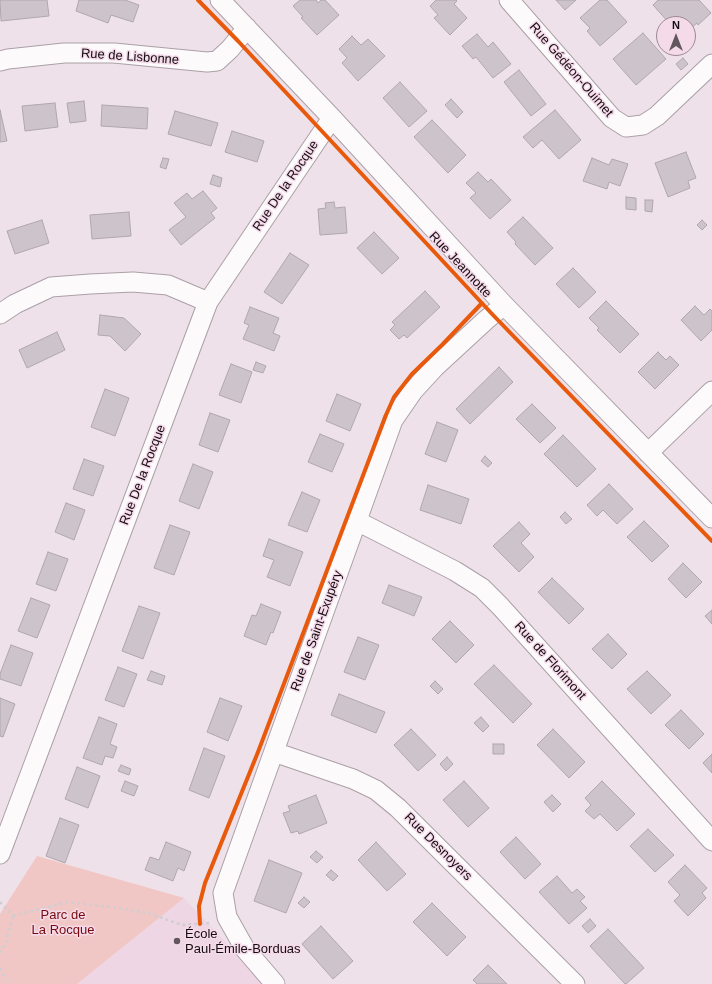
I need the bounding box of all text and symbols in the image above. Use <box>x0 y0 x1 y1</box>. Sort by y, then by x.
north arrow <box>656 16 696 56</box>
text: N <box>672 19 680 31</box>
street label: Rue Gédéon-Ouimet <box>526 20 616 120</box>
street label: Rue de Lisbonne <box>80 46 180 68</box>
street label: Rue De la Rocque <box>250 138 322 234</box>
street label: Rue Jeannotte <box>425 229 495 301</box>
street label: Rue De la Rocque <box>117 423 169 527</box>
street label: Rue de Saint-Exupéry <box>288 569 346 693</box>
street label: Rue de Florimont <box>511 619 589 703</box>
street label: Rue Desnoyers <box>401 810 475 884</box>
park label: Parc de La Rocque <box>32 907 94 938</box>
place label: École Paul-Émile-Borduas <box>185 926 301 957</box>
marker: École Paul-Émile-Borduas <box>172 936 182 946</box>

